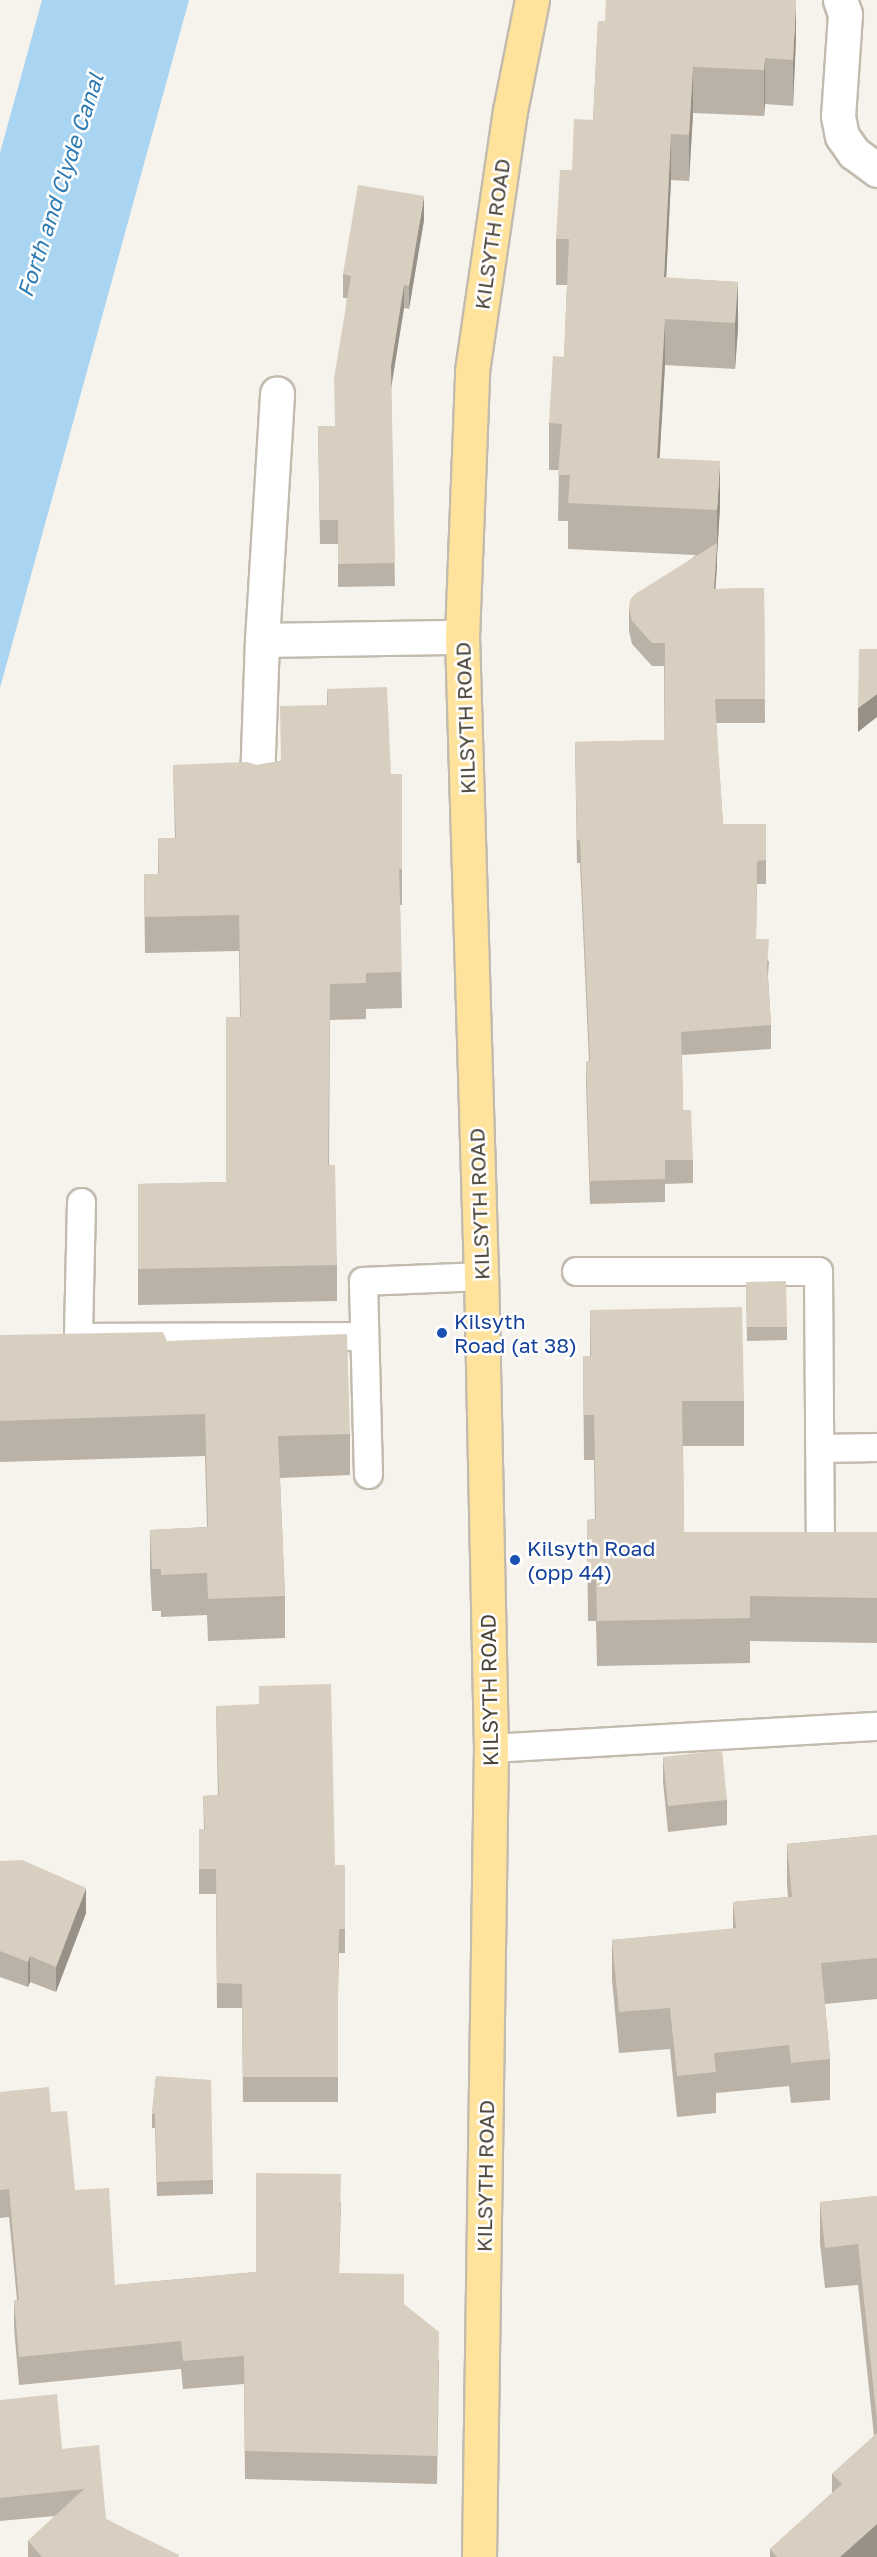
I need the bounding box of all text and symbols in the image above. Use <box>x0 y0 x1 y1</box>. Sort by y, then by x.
water label: Forth and Clyde Canal <box>11 70 109 300</box>
street label: KILSYTH ROAD <box>469 157 515 311</box>
street label: KILSYTH ROAD <box>450 642 480 794</box>
street label: KILSYTH ROAD <box>464 1128 494 1280</box>
place label: Kilsyth Road (at 38) <box>454 1308 577 1358</box>
marker: Kilsyth Road (at 38) <box>435 1326 449 1340</box>
place label: Kilsyth Road (opp 44) <box>527 1535 655 1585</box>
marker: Kilsyth Road (opp 44) <box>508 1553 522 1567</box>
street label: KILSYTH ROAD <box>475 1614 503 1766</box>
street label: KILSYTH ROAD <box>471 2100 499 2252</box>

